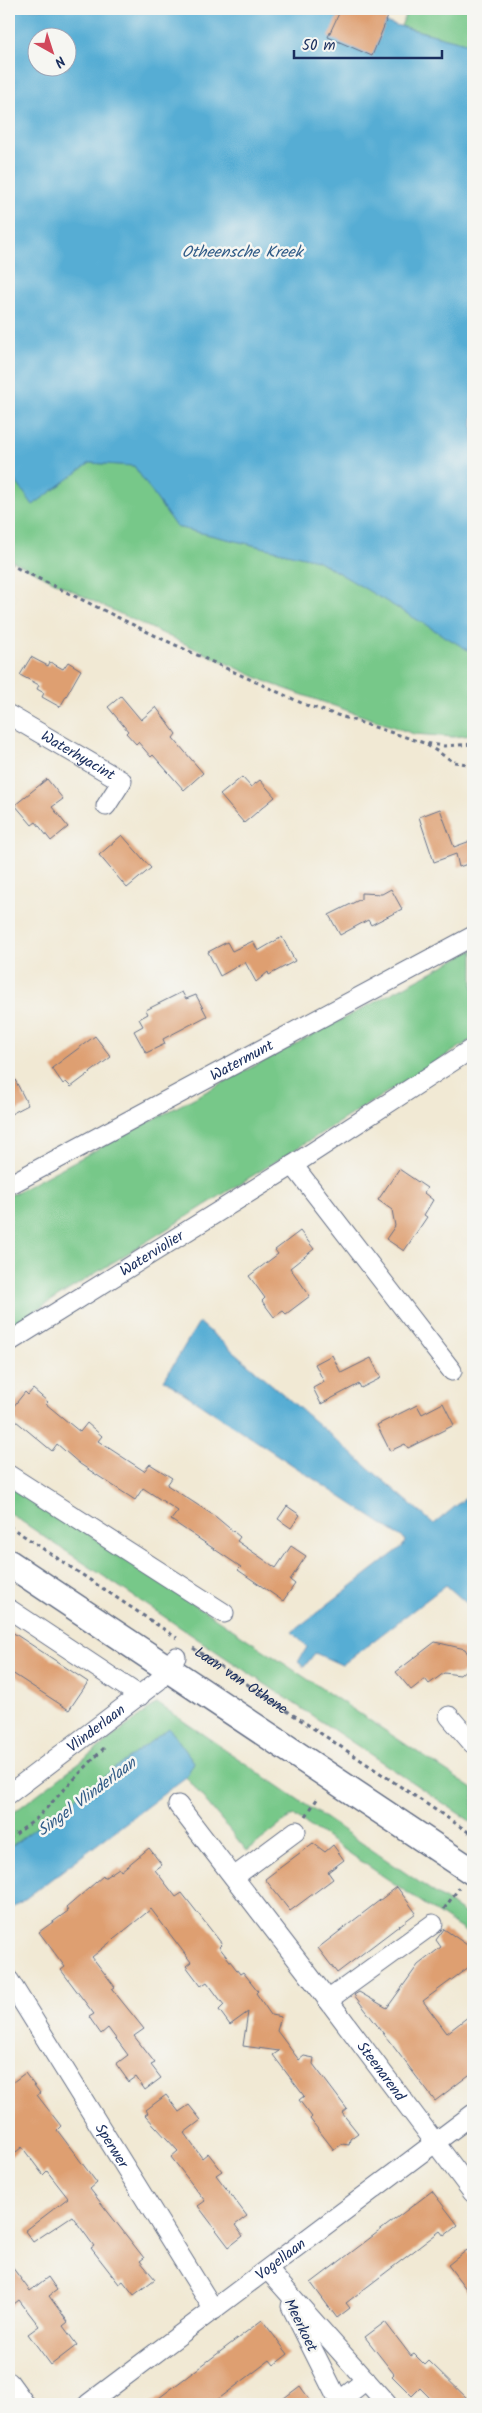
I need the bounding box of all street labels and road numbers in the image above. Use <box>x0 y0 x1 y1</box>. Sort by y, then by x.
street label: Waterhyacint <box>36 725 119 787</box>
street label: Watermunt <box>206 1034 278 1088</box>
street label: Waterviolier <box>115 1224 190 1283</box>
street label: Laan van Othene <box>189 1641 293 1721</box>
street label: Vlinderlaan <box>62 1699 131 1759</box>
street label: Steenarend <box>350 2037 411 2107</box>
street label: Sperwer <box>88 2119 135 2174</box>
street label: Vogellaan <box>251 2233 312 2287</box>
street label: Meerkoet <box>277 2295 323 2356</box>

